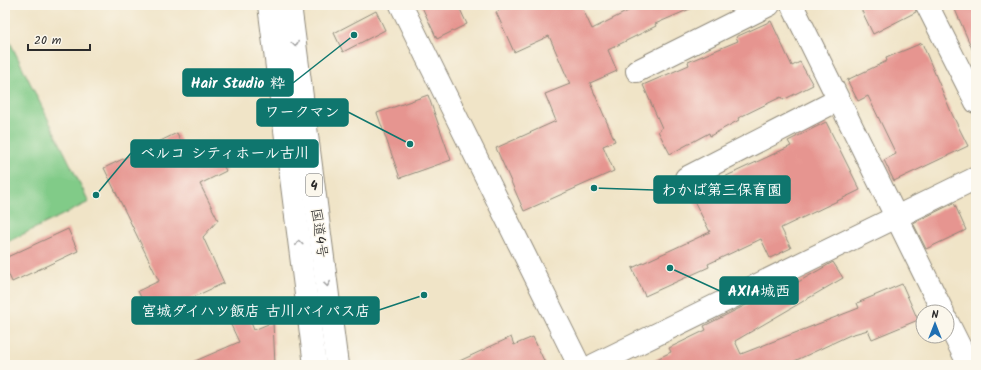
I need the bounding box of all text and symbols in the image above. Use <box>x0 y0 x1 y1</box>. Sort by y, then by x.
scale bar <box>28 26 90 52</box>
text: 20 m <box>34 31 62 50</box>
one-way arrow <box>290 41 299 47</box>
callout: Hair Studio 粋 <box>183 69 293 96</box>
text: Hair Studio 粋 <box>191 72 285 96</box>
callout: ワークマン <box>257 99 348 126</box>
text: ワークマン <box>264 101 340 125</box>
callout: ベルコ シティホール古川 <box>131 140 318 167</box>
text: ベルコ シティホール古川 <box>140 142 310 166</box>
road number: 4 <box>306 174 322 196</box>
callout: わかば第三保育園 <box>654 176 790 203</box>
text: わかば第三保育園 <box>662 179 782 203</box>
street label: 国道4号 <box>305 207 333 259</box>
one-way arrow <box>295 240 304 246</box>
callout: AXIA城西 <box>720 277 798 304</box>
text: AXIA城西 <box>728 280 790 304</box>
one-way arrow <box>322 281 331 287</box>
callout: 宮城ダイハツ飯店 古川バイパス店 <box>132 297 379 324</box>
text: 宮城ダイハツ飯店 古川バイパス店 <box>142 300 370 324</box>
north arrow <box>915 304 955 344</box>
text: N <box>932 306 939 324</box>

